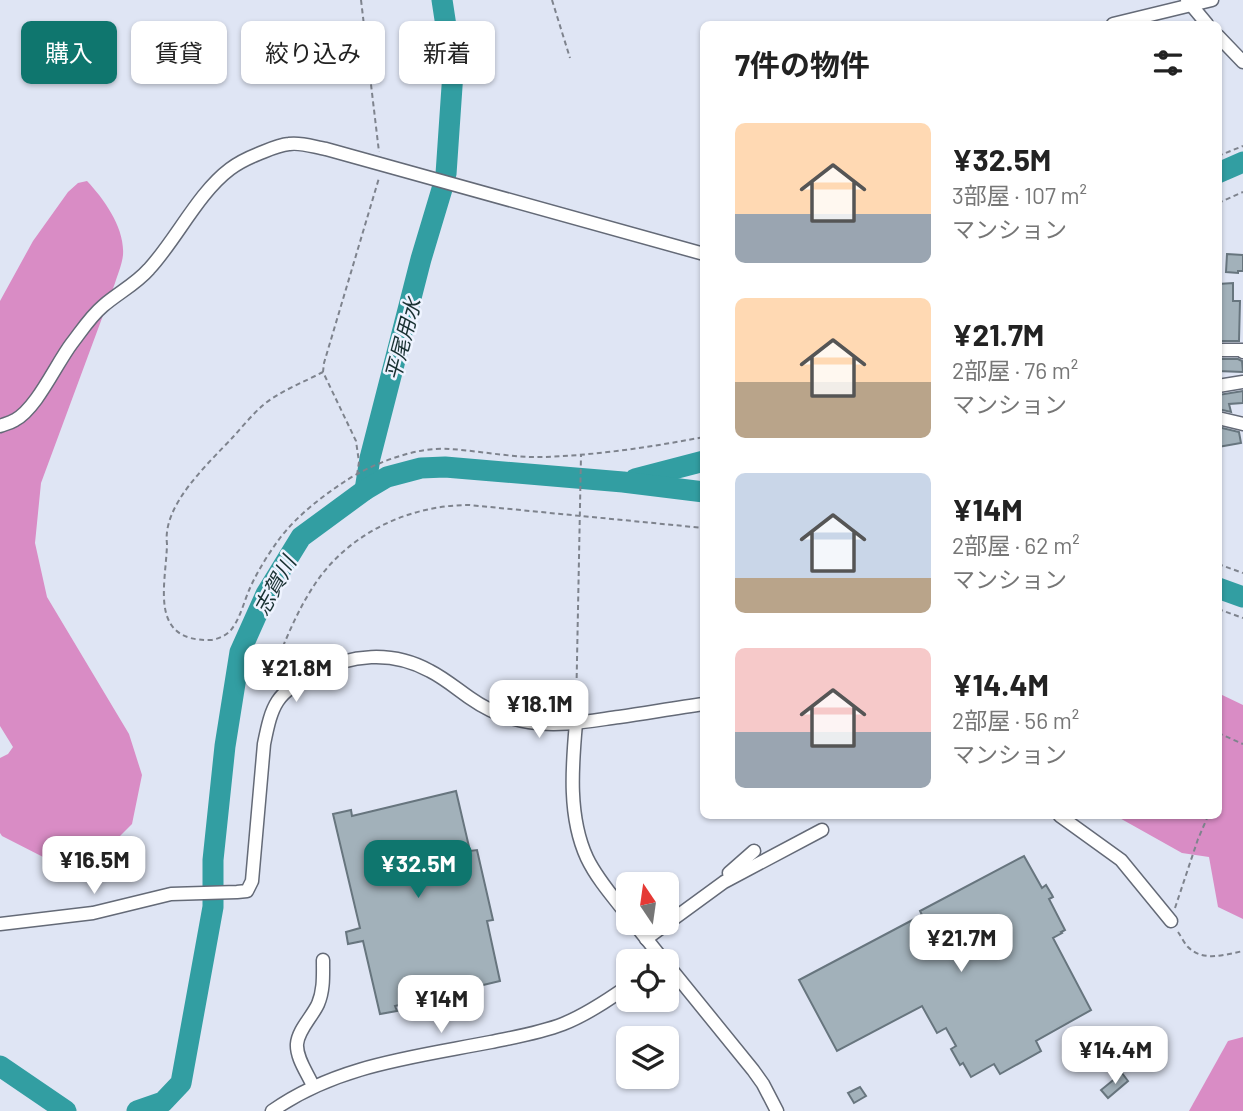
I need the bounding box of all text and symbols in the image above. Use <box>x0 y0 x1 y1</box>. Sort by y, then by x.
chip: 購入 <box>21 21 117 84</box>
chip: 賃貸 <box>131 21 227 84</box>
chip: 絞り込み <box>241 21 385 84</box>
chip: 新着 <box>399 21 495 84</box>
icon: filters <box>1149 44 1187 82</box>
text: 7件の物件 <box>735 46 870 82</box>
text: ¥32.5M <box>952 141 1051 177</box>
icon: home <box>791 151 875 235</box>
text: 3部屋 · 107 m² <box>952 181 1087 209</box>
text: マンション <box>952 215 1067 243</box>
water label: 平尾用水 <box>379 293 425 383</box>
text: ¥21.7M <box>952 316 1044 352</box>
icon: home <box>791 326 875 410</box>
text: 2部屋 · 76 m² <box>952 356 1078 384</box>
text: マンション <box>952 390 1067 418</box>
text: ¥14M <box>952 491 1023 527</box>
icon: home <box>791 501 875 585</box>
text: 2部屋 · 62 m² <box>952 531 1080 559</box>
water label: 志賀川 <box>248 550 301 619</box>
text: マンション <box>952 565 1067 593</box>
pin: ¥21.8M <box>239 644 353 704</box>
text: ¥21.8M <box>260 653 332 681</box>
text: ¥14.4M <box>952 666 1049 702</box>
icon: home <box>791 676 875 760</box>
pin: ¥18.1M <box>482 680 596 740</box>
text: ¥18.1M <box>505 689 573 717</box>
text: 2部屋 · 56 m² <box>952 706 1079 734</box>
text: マンション <box>952 740 1067 768</box>
pin: ¥16.5M <box>37 836 151 896</box>
pin: ¥32.5M <box>361 841 475 900</box>
text: ¥16.5M <box>58 845 130 873</box>
text: ¥32.5M <box>380 849 456 877</box>
north arrow <box>616 872 679 934</box>
map controls <box>616 872 679 1089</box>
pin: ¥21.7M <box>904 914 1018 974</box>
text: ¥21.7M <box>926 923 996 951</box>
button: locate <box>616 949 679 1012</box>
pin: ¥14M <box>400 976 482 1035</box>
text: ¥14M <box>414 984 468 1012</box>
button: layers <box>616 1026 679 1089</box>
pin: ¥14.4M <box>1058 1026 1172 1086</box>
text: ¥14.4M <box>1078 1035 1152 1063</box>

